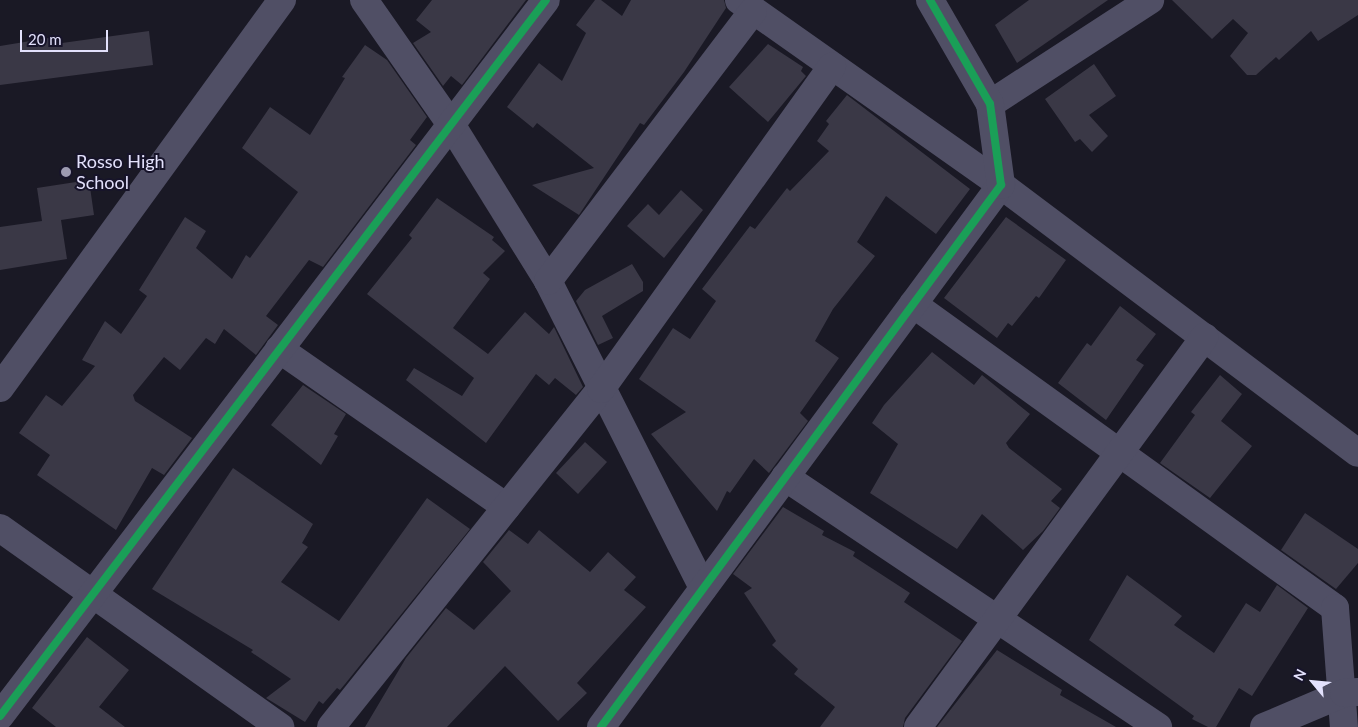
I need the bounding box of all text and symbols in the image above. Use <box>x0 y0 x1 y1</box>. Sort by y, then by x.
scale bar <box>22 20 110 52</box>
text: 20 m <box>28 30 62 48</box>
place label: Rosso High School <box>76 151 165 193</box>
marker: Rosso High School <box>60 166 72 178</box>
north arrow <box>1288 657 1338 707</box>
text: N <box>1289 666 1309 683</box>

